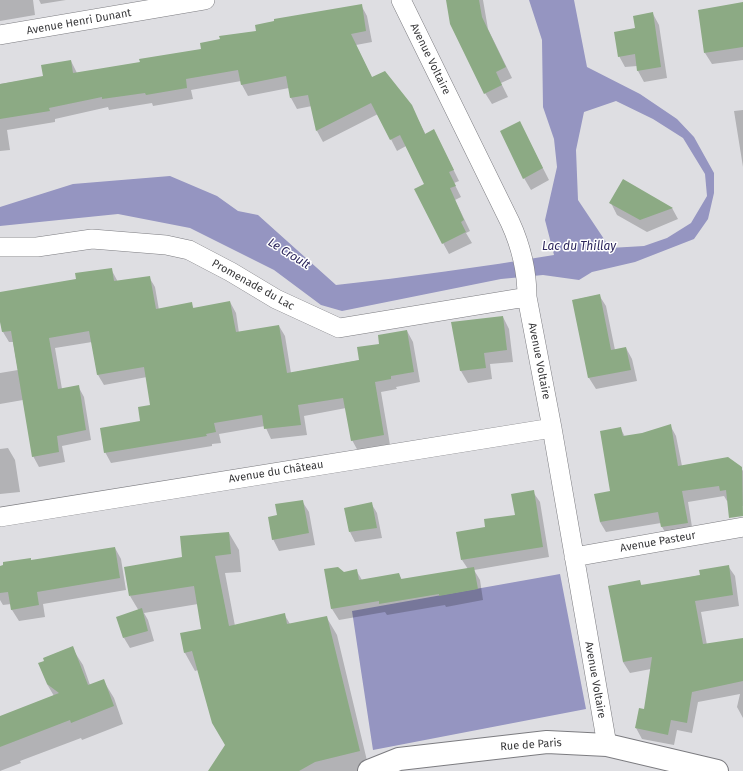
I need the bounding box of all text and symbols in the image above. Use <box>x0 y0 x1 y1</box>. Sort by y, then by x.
street label: Avenue Henri Dunant <box>26 6 132 38</box>
street label: Avenue Voltaire <box>407 21 453 97</box>
water label: Le Croult <box>265 235 313 273</box>
water label: Lac du Thillay <box>542 240 616 254</box>
street label: Promenade du Lac <box>209 257 297 313</box>
street label: Avenue Voltaire <box>525 322 553 400</box>
street label: Avenue du Château <box>228 458 324 486</box>
street label: Avenue Pasteur <box>619 529 697 555</box>
street label: Avenue Voltaire <box>582 641 608 719</box>
street label: Rue de Paris <box>500 736 562 754</box>

